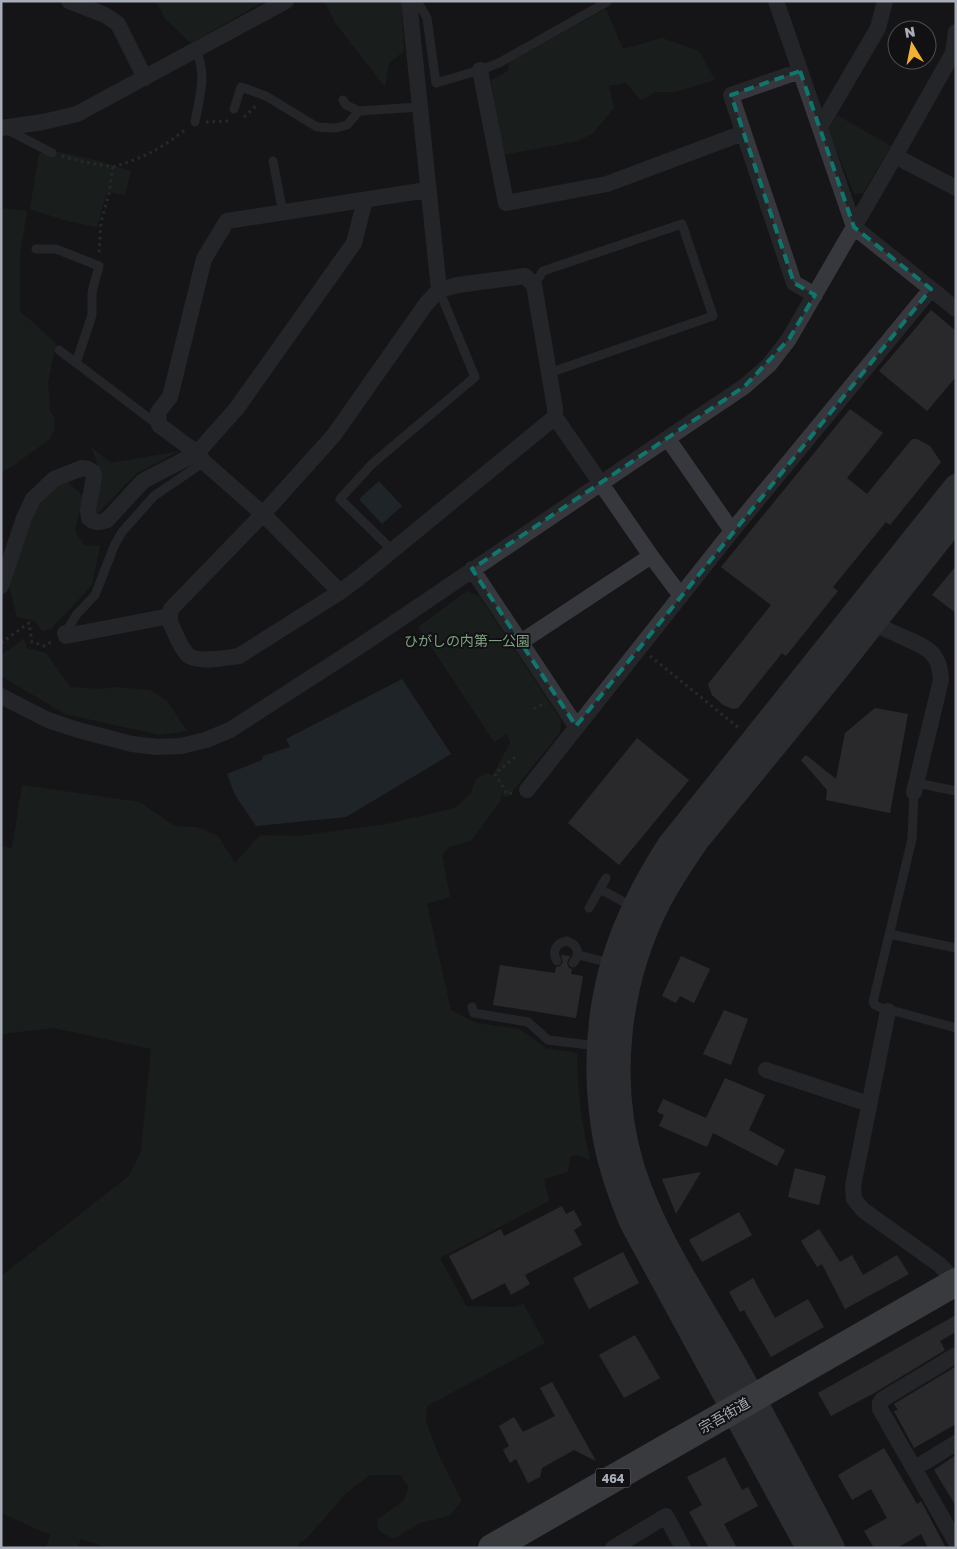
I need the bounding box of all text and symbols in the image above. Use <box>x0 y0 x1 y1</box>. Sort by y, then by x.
north arrow <box>887 20 937 70</box>
text: N <box>903 22 916 41</box>
park label: ひがしの内第一公園 <box>404 632 530 649</box>
street label: 宗吾街道 <box>696 1394 752 1436</box>
road number: 464 <box>596 1469 630 1488</box>

